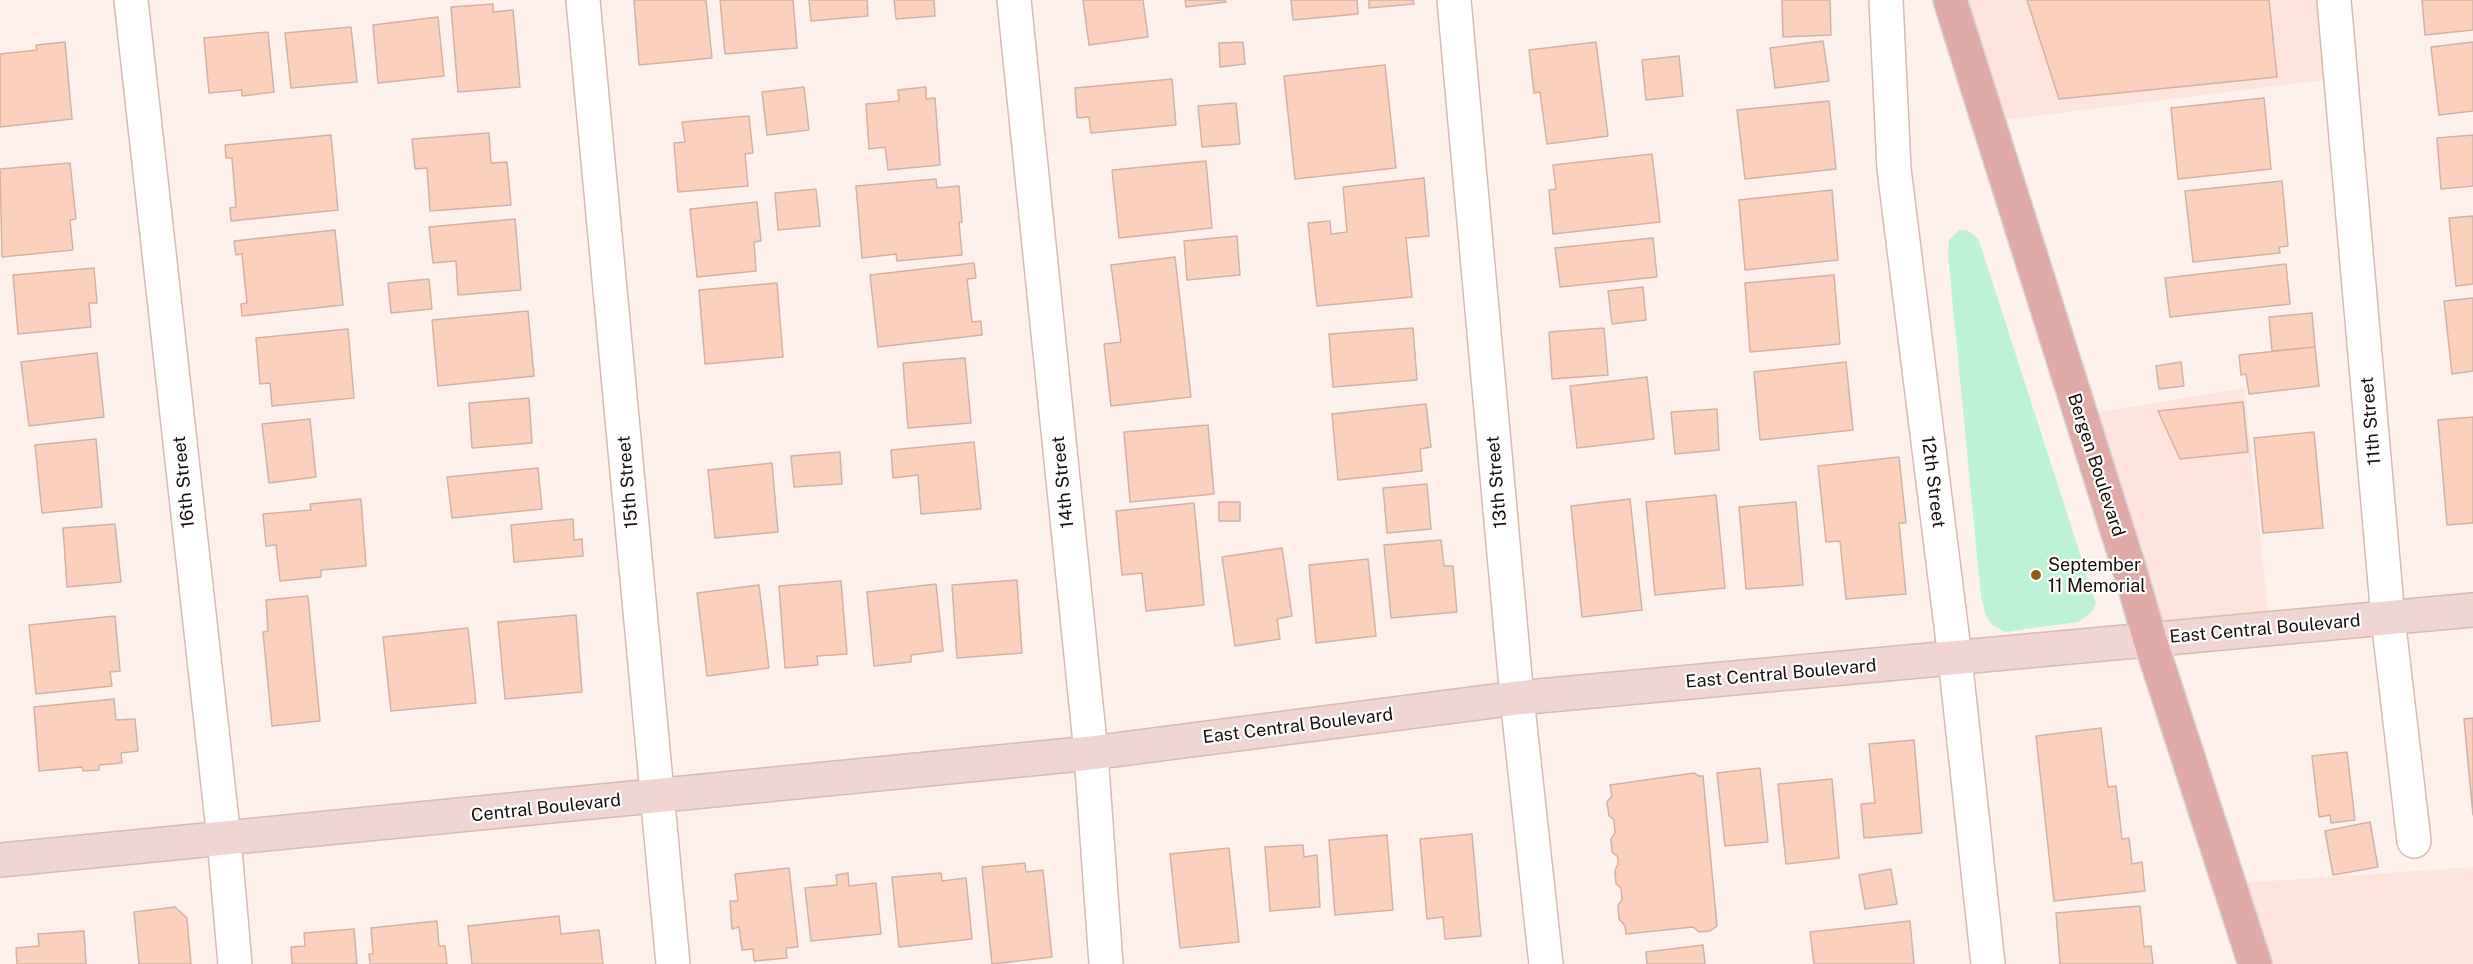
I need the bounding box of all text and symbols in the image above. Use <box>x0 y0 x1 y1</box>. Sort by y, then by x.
street label: 11th Street <box>2356 376 2386 466</box>
street label: Bergen Boulevard <box>2063 391 2129 539</box>
street label: 16th Street <box>168 435 200 529</box>
street label: 15th Street <box>613 435 643 529</box>
street label: 14th Street <box>1047 435 1079 529</box>
street label: 13th Street <box>1482 435 1512 529</box>
street label: 12th Street <box>1917 435 1949 529</box>
place label: September 11 Memorial <box>2048 554 2146 596</box>
marker: September 11 Memorial <box>2029 568 2043 582</box>
street label: East Central Boulevard <box>2169 610 2361 648</box>
street label: East Central Boulevard <box>1685 655 1877 693</box>
street label: East Central Boulevard <box>1202 704 1394 748</box>
street label: Central Boulevard <box>470 789 622 827</box>

